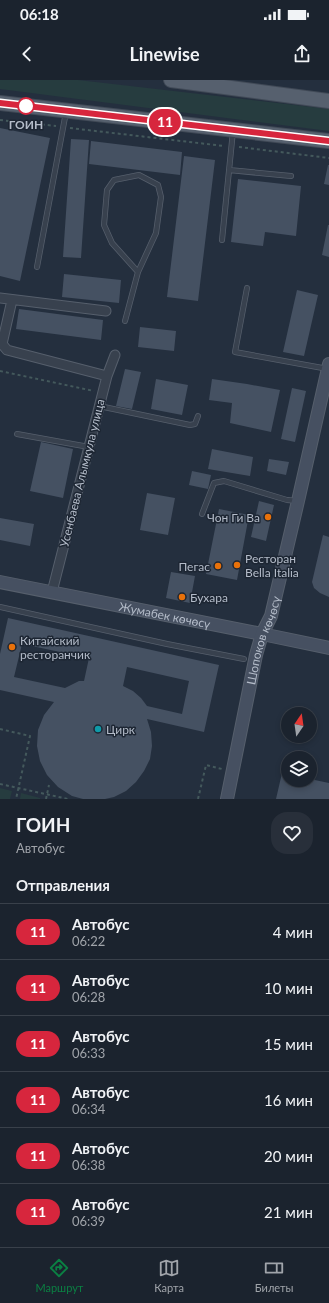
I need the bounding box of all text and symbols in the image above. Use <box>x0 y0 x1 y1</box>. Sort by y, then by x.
text: 06:18 <box>20 5 59 23</box>
icon: back <box>16 43 38 65</box>
text: Linewise <box>129 43 200 65</box>
icon: share <box>291 43 313 65</box>
marker: ГОИН <box>17 97 35 115</box>
line badge: 11 <box>147 109 183 135</box>
text: 11 <box>157 113 173 130</box>
place label: ГОИН <box>9 117 43 132</box>
street label: Усенбаева Алымкула улица <box>56 397 108 549</box>
place label: Чон Ги Ва <box>207 510 260 525</box>
marker: Чон Ги Ва <box>263 512 273 522</box>
place label: Ресторан Bella Italia <box>245 551 299 580</box>
place label: Пегас <box>178 559 210 574</box>
marker: Ресторан Bella Italia <box>232 560 242 570</box>
marker: Пегас <box>213 561 223 571</box>
place label: Бухара <box>190 590 228 605</box>
marker: Бухара <box>177 592 187 602</box>
street label: Шопоков көчөсү <box>243 594 283 686</box>
street label: Жумабек көчөсү <box>118 598 213 631</box>
place label: Китайский ресторанчик <box>20 633 91 662</box>
marker: Китайский ресторанчик <box>7 642 17 652</box>
north arrow <box>281 707 317 743</box>
map controls <box>281 707 317 787</box>
place label: Цирк <box>106 722 136 737</box>
marker: Цирк <box>93 724 103 734</box>
button: layers <box>281 751 317 787</box>
button: heart <box>271 812 313 854</box>
text: ГОИН <box>16 813 70 836</box>
text: Автобус <box>16 840 65 856</box>
text: Отправления <box>16 876 110 894</box>
text: Автобус <box>72 915 129 933</box>
text: 11 <box>30 923 46 940</box>
text: 4 мин <box>273 923 313 941</box>
text: 06:22 <box>72 933 105 949</box>
text: Автобус <box>72 971 129 989</box>
text: 11 <box>30 979 46 996</box>
text: 10 мин <box>264 979 313 997</box>
text: 06:28 <box>72 989 105 1005</box>
text: Автобус <box>72 1027 129 1045</box>
text: 11 <box>30 1035 46 1052</box>
text: 15 мин <box>264 1035 313 1053</box>
text: 06:33 <box>72 1045 105 1061</box>
text: Автобус <box>72 1083 129 1101</box>
text: 11 <box>30 1091 46 1108</box>
text: 16 мин <box>264 1091 313 1109</box>
text: 06:34 <box>72 1101 105 1117</box>
text: Автобус <box>72 1139 129 1157</box>
text: 11 <box>30 1147 46 1164</box>
text: 20 мин <box>264 1147 313 1165</box>
text: 06:38 <box>72 1157 105 1173</box>
text: Автобус <box>72 1195 129 1213</box>
text: 11 <box>30 1203 46 1220</box>
text: 21 мин <box>264 1203 313 1221</box>
text: 06:39 <box>72 1213 105 1229</box>
tab: Маршрут <box>35 1257 83 1294</box>
tab: Карта <box>154 1257 184 1294</box>
tab: Билеты <box>255 1257 294 1294</box>

